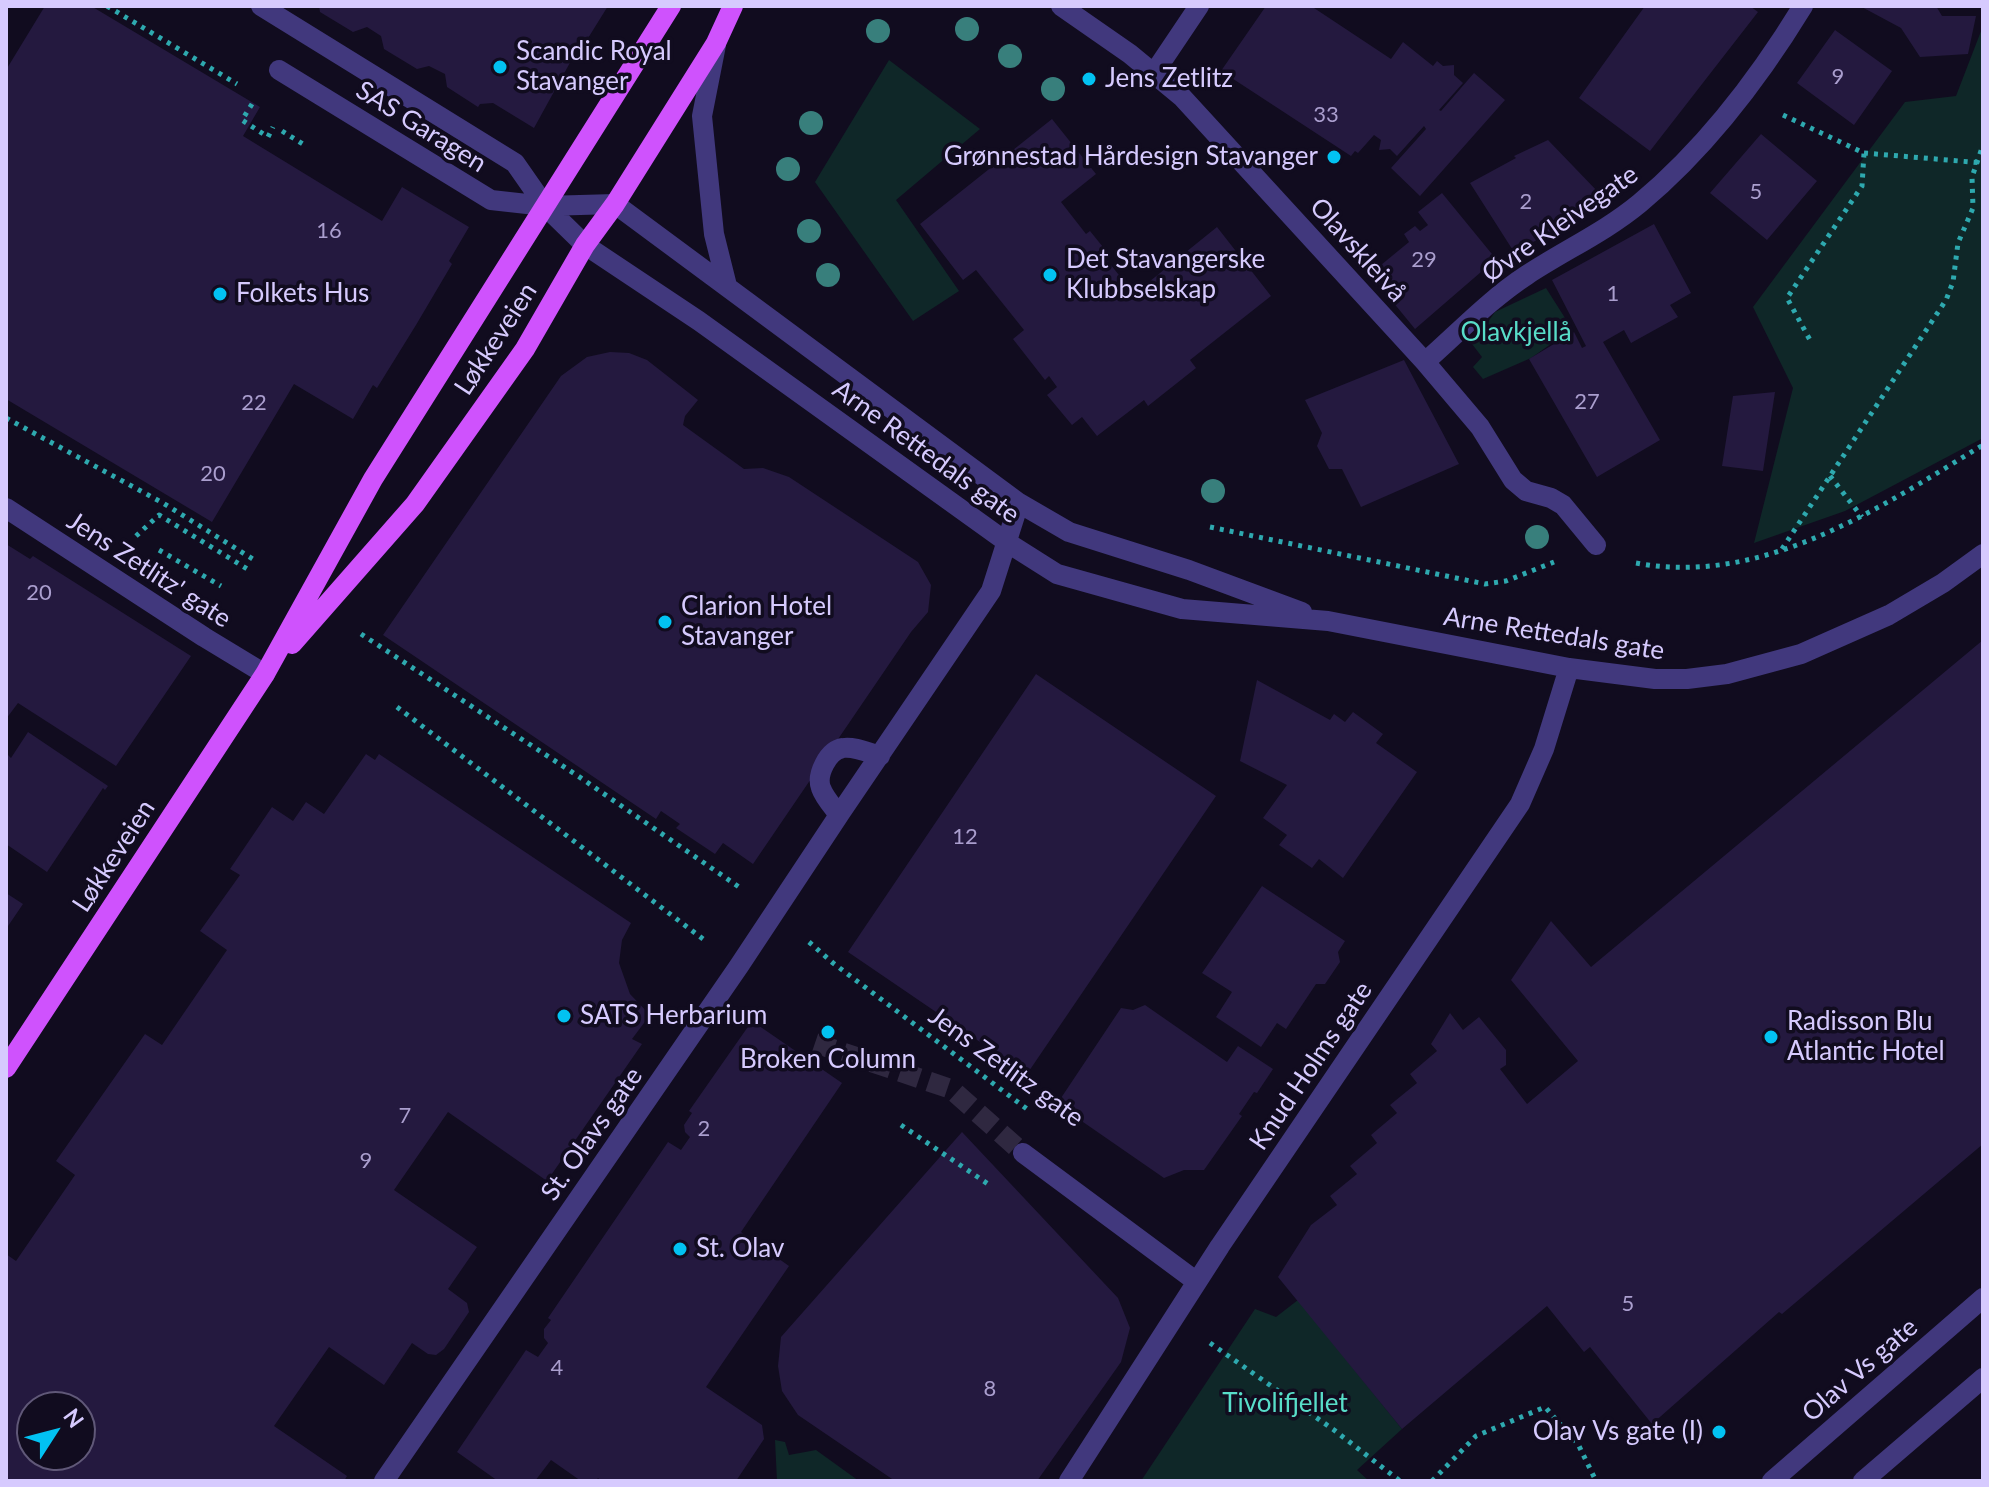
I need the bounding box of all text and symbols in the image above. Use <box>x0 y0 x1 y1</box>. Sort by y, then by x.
place label: Scandic Royal Stavanger <box>516 36 672 98</box>
marker: Scandic Royal Stavanger <box>491 58 509 76</box>
place label: Jens Zetlitz <box>1105 63 1233 95</box>
house number: 9 <box>1832 64 1844 90</box>
marker: Jens Zetlitz <box>1080 70 1098 88</box>
street label: SAS Garagen <box>350 75 492 179</box>
house number: 33 <box>1313 102 1339 128</box>
place label: Grønnestad Hårdesign Stavanger <box>944 141 1318 173</box>
marker: Grønnestad Hårdesign Stavanger <box>1325 148 1343 166</box>
street label: Øvre Kleivegate <box>1476 159 1644 289</box>
house number: 5 <box>1750 179 1762 205</box>
house number: 2 <box>1520 189 1532 215</box>
street label: Olavskleivå <box>1303 192 1413 308</box>
house number: 16 <box>316 218 342 244</box>
place label: Det Stavangerske Klubbselskap <box>1066 244 1265 306</box>
house number: 29 <box>1411 247 1437 273</box>
marker: Det Stavangerske Klubbselskap <box>1041 266 1059 284</box>
street label: Løkkeveien <box>448 277 544 401</box>
place label: Folkets Hus <box>236 278 369 310</box>
house number: 1 <box>1607 281 1619 307</box>
marker: Folkets Hus <box>211 285 229 303</box>
park label: Olavkjellå <box>1460 317 1572 349</box>
street label: Arne Rettedals gate <box>827 374 1025 530</box>
house number: 27 <box>1574 389 1600 415</box>
house number: 22 <box>241 390 267 416</box>
house number: 20 <box>200 461 226 487</box>
street label: Jens Zetlitz' gate <box>61 505 237 635</box>
house number: 20 <box>26 580 52 606</box>
place label: Clarion Hotel Stavanger <box>681 591 832 652</box>
street label: Arne Rettedals gate <box>1441 601 1667 667</box>
marker: Clarion Hotel Stavanger <box>656 613 674 631</box>
street label: Løkkeveien <box>66 794 162 918</box>
house number: 12 <box>952 824 978 850</box>
street label: Knud Holms gate <box>1243 976 1379 1156</box>
place label: SATS Herbarium <box>580 1000 767 1032</box>
street label: Jens Zetlitz gate <box>922 1000 1090 1134</box>
place label: Radisson Blu Atlantic Hotel <box>1787 1006 1945 1068</box>
marker: SATS Herbarium <box>555 1007 573 1025</box>
marker: Broken Column <box>819 1023 837 1041</box>
marker: Radisson Blu Atlantic Hotel <box>1762 1028 1780 1046</box>
place label: Broken Column <box>740 1044 916 1076</box>
street label: St. Olavs gate <box>535 1061 649 1207</box>
house number: 7 <box>399 1103 411 1129</box>
house number: 2 <box>698 1116 710 1142</box>
house number: 9 <box>360 1148 372 1174</box>
place label: St. Olav <box>696 1233 784 1265</box>
marker: St. Olav <box>671 1240 689 1258</box>
house number: 5 <box>1622 1291 1634 1317</box>
street label: Olav Vs gate <box>1796 1312 1924 1428</box>
house number: 4 <box>551 1355 563 1381</box>
house number: 8 <box>984 1376 996 1402</box>
park label: Tivolifjellet <box>1222 1388 1348 1420</box>
north arrow <box>16 1391 96 1471</box>
text: N <box>58 1403 90 1433</box>
place label: Olav Vs gate (I) <box>1533 1416 1703 1448</box>
marker: Olav Vs gate (I) <box>1710 1423 1728 1441</box>

